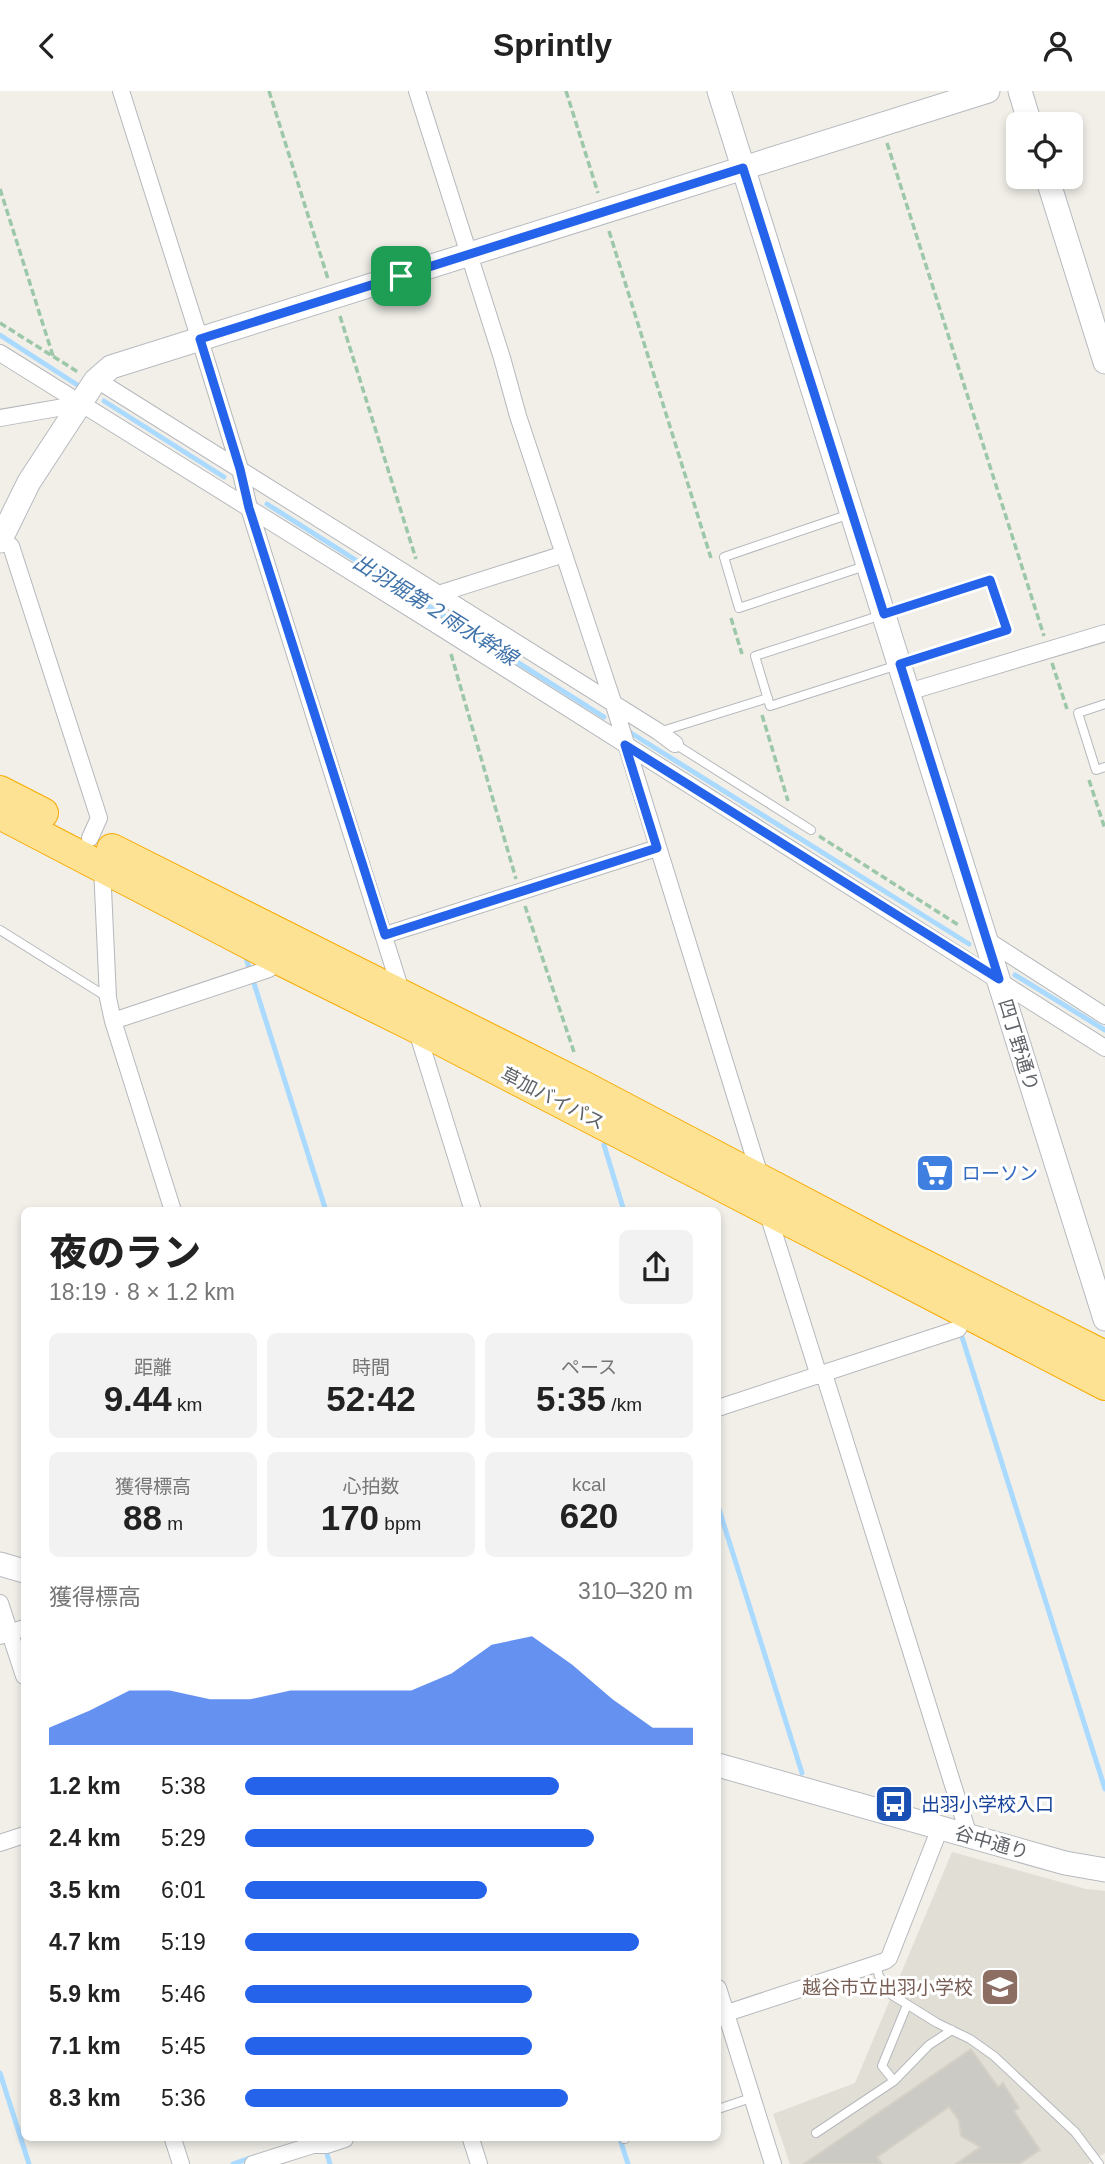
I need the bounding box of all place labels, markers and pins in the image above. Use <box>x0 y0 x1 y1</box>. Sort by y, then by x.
pin <box>371 246 431 306</box>
supermarket icon: ローソン <box>914 1152 956 1194</box>
place label: ローソン <box>962 1163 1038 1184</box>
bus stop icon: 出羽小学校入口 <box>873 1783 915 1825</box>
place label: 出羽小学校入口 <box>921 1794 1054 1815</box>
school or university icon: 越谷市立出羽小学校 <box>979 1966 1021 2008</box>
place label: 越谷市立出羽小学校 <box>802 1977 973 1998</box>

